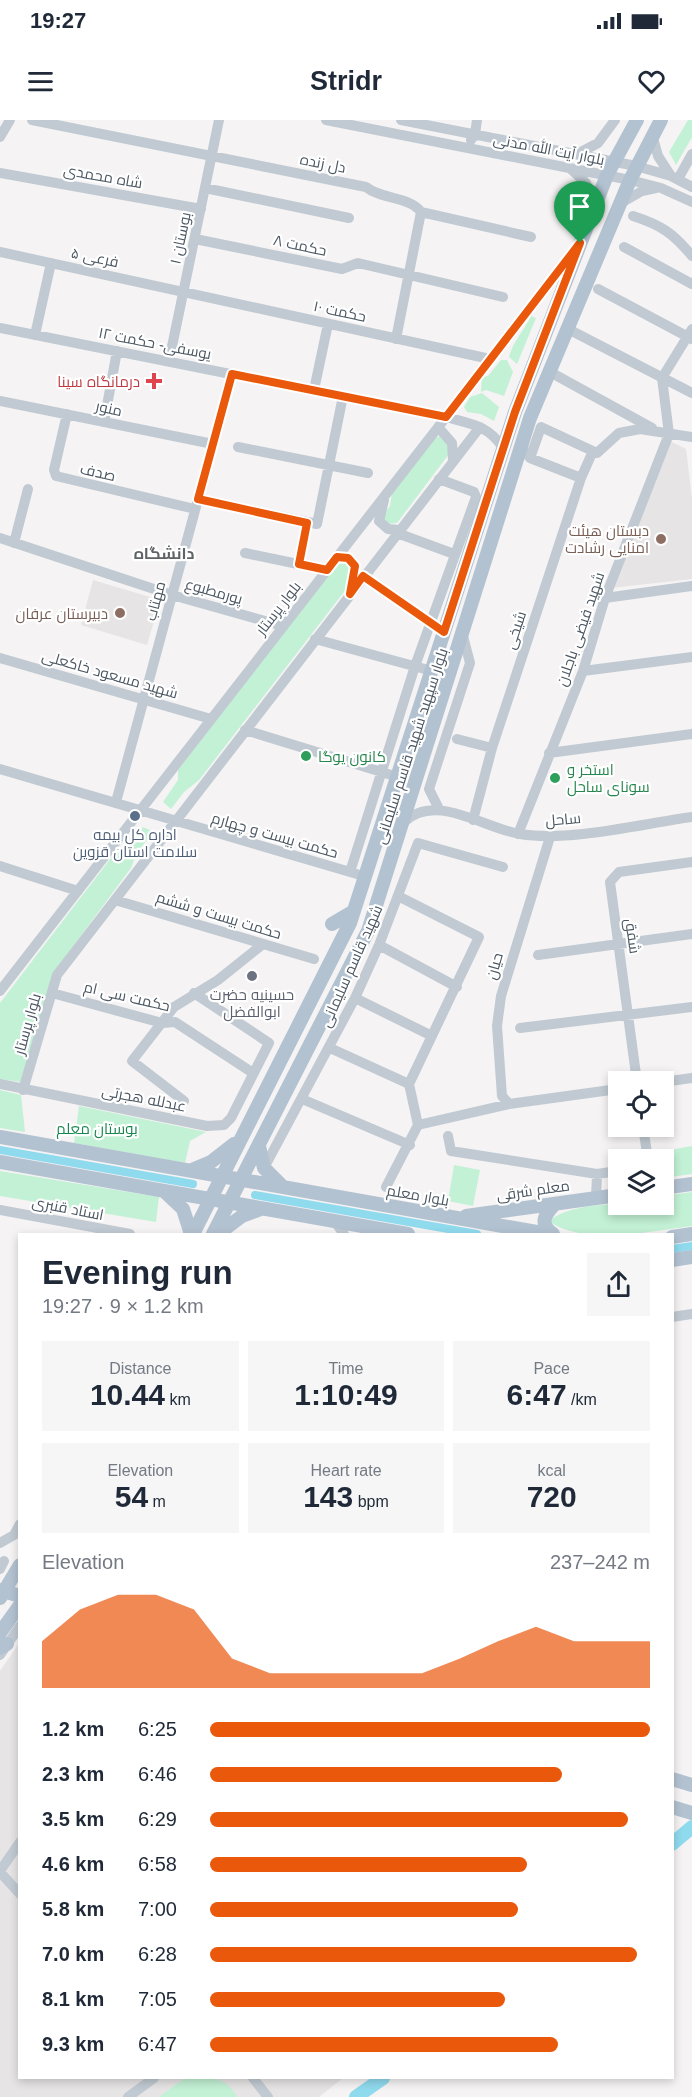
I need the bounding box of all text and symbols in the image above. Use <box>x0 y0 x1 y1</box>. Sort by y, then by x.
text: 19:27 <box>30 8 86 33</box>
icon: menu <box>24 65 57 98</box>
icon: heart <box>635 65 668 98</box>
text: Stridr <box>310 66 382 96</box>
street label: بلوار آیت الله مدنی <box>492 129 606 170</box>
street label: دل زنده <box>299 150 347 177</box>
street label: شاه محمدی <box>62 161 144 193</box>
pin <box>554 181 605 243</box>
icon: arrive <box>563 190 596 223</box>
street label: بوستان ۱ <box>166 210 196 266</box>
street label: حکمت ۸ <box>272 231 328 259</box>
street label: فرعی ۵ <box>69 244 120 272</box>
street label: حکمت ۱۰ <box>312 297 368 325</box>
street label: یوسفی- حکمت ۱۲ <box>97 324 213 364</box>
marker: درمانگاه سینا <box>145 372 163 390</box>
place label: درمانگاه سینا <box>57 373 140 391</box>
street label: منور <box>93 397 124 420</box>
street label: صدف <box>79 460 117 484</box>
place label: دبستان هیئت امنایی رشادت <box>565 522 649 558</box>
marker: دبستان هیئت امنایی رشادت <box>654 532 668 546</box>
district label: دانشگاه <box>134 545 194 562</box>
street label: شهید فیضی باجلان <box>553 570 609 689</box>
street label: پورمطبوع <box>183 575 245 610</box>
street label: بلوار پرستار <box>251 578 306 640</box>
street label: مهتاب <box>142 579 170 623</box>
place label: دبیرستان عرفان <box>16 605 108 624</box>
marker: دبیرستان عرفان <box>113 606 127 620</box>
street label: شیخی <box>501 609 531 652</box>
street label: شهید مسعود خاکعلی <box>40 646 180 703</box>
street label: بلوار سپهبد شهید قاسم سلیمانی <box>371 646 453 847</box>
place label: کانون یوگا <box>318 748 386 767</box>
marker: کانون یوگا <box>299 749 313 763</box>
place label: استخر و سونای ساحل <box>567 761 650 797</box>
marker: استخر و سونای ساحل <box>548 771 562 785</box>
marker: اداره کل بیمه سلامت استان قزوین <box>128 809 142 823</box>
street label: حکمت بیست و چهارم <box>209 809 340 863</box>
street label: ساحل <box>545 809 582 831</box>
place label: اداره کل بیمه سلامت استان قزوین <box>73 826 197 862</box>
street label: حکمت بیست و ششم <box>154 888 284 944</box>
street label: شهید قاسم سلیمانی <box>316 902 387 1031</box>
street label: شفق <box>620 917 644 955</box>
street label: حیان <box>482 951 508 982</box>
marker: حسینیه حضرت ابوالفضل <box>245 969 259 983</box>
street label: حکمت سی ام <box>82 978 172 1016</box>
place label: حسینیه حضرت ابوالفضل <box>210 986 294 1022</box>
street label: بلوار پرستار <box>10 991 46 1058</box>
map controls <box>608 1071 674 1215</box>
button: locate <box>608 1071 674 1137</box>
street label: عبدلله هجرتی <box>100 1081 188 1116</box>
park label: بوستان معلم <box>56 1120 138 1139</box>
button: layers <box>608 1149 674 1215</box>
street label: معلم شرقی <box>495 1176 571 1206</box>
street label: بلوار معلم <box>385 1181 451 1211</box>
street label: استاد قنبری <box>30 1193 105 1225</box>
button: share <box>587 1253 650 1316</box>
text: Evening run <box>42 1254 233 1291</box>
text: 19:27 · 9 × 1.2 km <box>42 1295 204 1317</box>
text: Distance <box>109 1360 171 1377</box>
text: Time <box>329 1360 363 1377</box>
text: Pace <box>533 1360 570 1377</box>
text: 10.44 <box>90 1378 165 1411</box>
text: 1:10:49 <box>294 1378 398 1411</box>
text: 6:47 <box>507 1378 567 1411</box>
text: km <box>165 1391 191 1408</box>
text: /km <box>567 1391 597 1408</box>
text: Elevation <box>107 1462 173 1479</box>
text: Heart rate <box>310 1462 382 1479</box>
text: kcal <box>537 1462 566 1479</box>
text: 54 <box>115 1480 148 1513</box>
text: 143 <box>303 1480 353 1513</box>
text: 720 <box>527 1480 577 1513</box>
text: m <box>148 1493 166 1510</box>
text: bpm <box>353 1493 389 1510</box>
text: Elevation <box>42 1551 124 1573</box>
text: 237–242 m <box>550 1551 650 1573</box>
text: 1.2 km <box>42 1718 104 1740</box>
text: 6:25 <box>138 1718 177 1740</box>
text: 2.3 km <box>42 1763 104 1785</box>
text: 6:46 <box>138 1763 177 1785</box>
text: 3.5 km <box>42 1808 104 1830</box>
text: 6:29 <box>138 1808 177 1830</box>
text: 4.6 km <box>42 1853 104 1875</box>
text: 6:58 <box>138 1853 177 1875</box>
text: 5.8 km <box>42 1898 104 1920</box>
text: 7:00 <box>138 1898 177 1920</box>
text: 7.0 km <box>42 1943 104 1965</box>
text: 6:28 <box>138 1943 177 1965</box>
text: 8.1 km <box>42 1988 104 2010</box>
text: 7:05 <box>138 1988 177 2010</box>
text: 9.3 km <box>42 2033 104 2055</box>
text: 6:47 <box>138 2033 177 2055</box>

